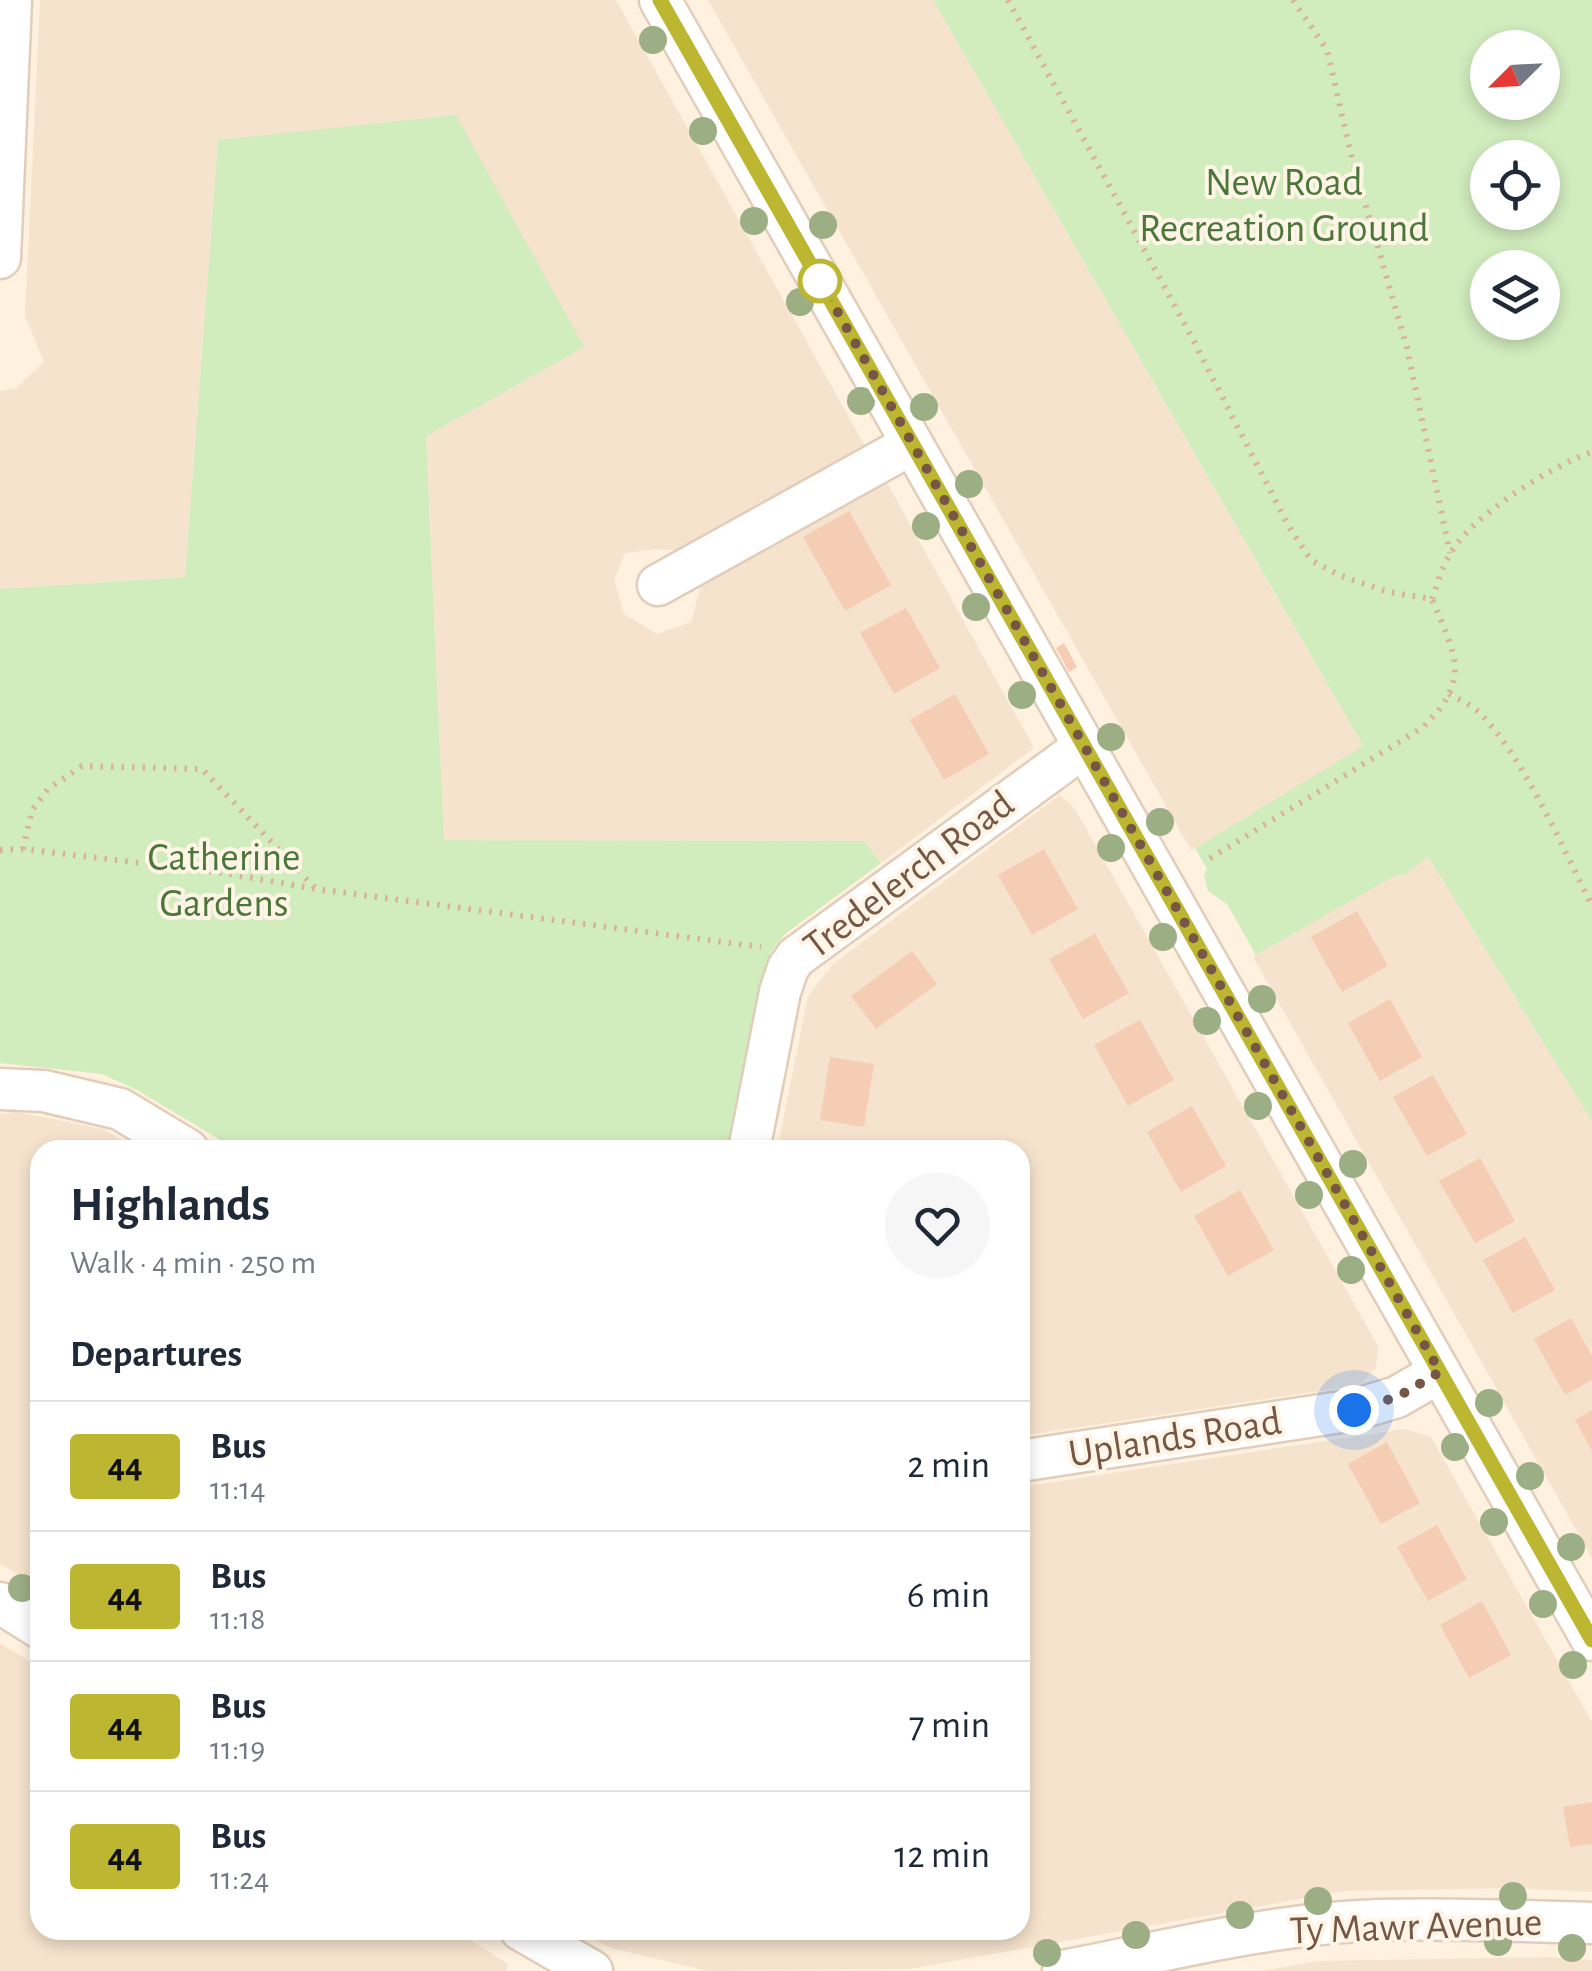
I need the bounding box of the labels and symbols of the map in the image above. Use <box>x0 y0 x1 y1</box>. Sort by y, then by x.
north arrow <box>1470 30 1560 120</box>
park label: New Road Recreation Ground <box>1139 163 1429 249</box>
unlabelled marker <box>799 260 841 302</box>
street label: Tredelerch Road <box>797 783 1021 967</box>
park label: Catherine Gardens <box>148 838 300 924</box>
your location <box>1329 1385 1379 1435</box>
street label: Uplands Road <box>1066 1401 1284 1475</box>
street label: Ty Mawr Avenue <box>1289 1903 1543 1951</box>

